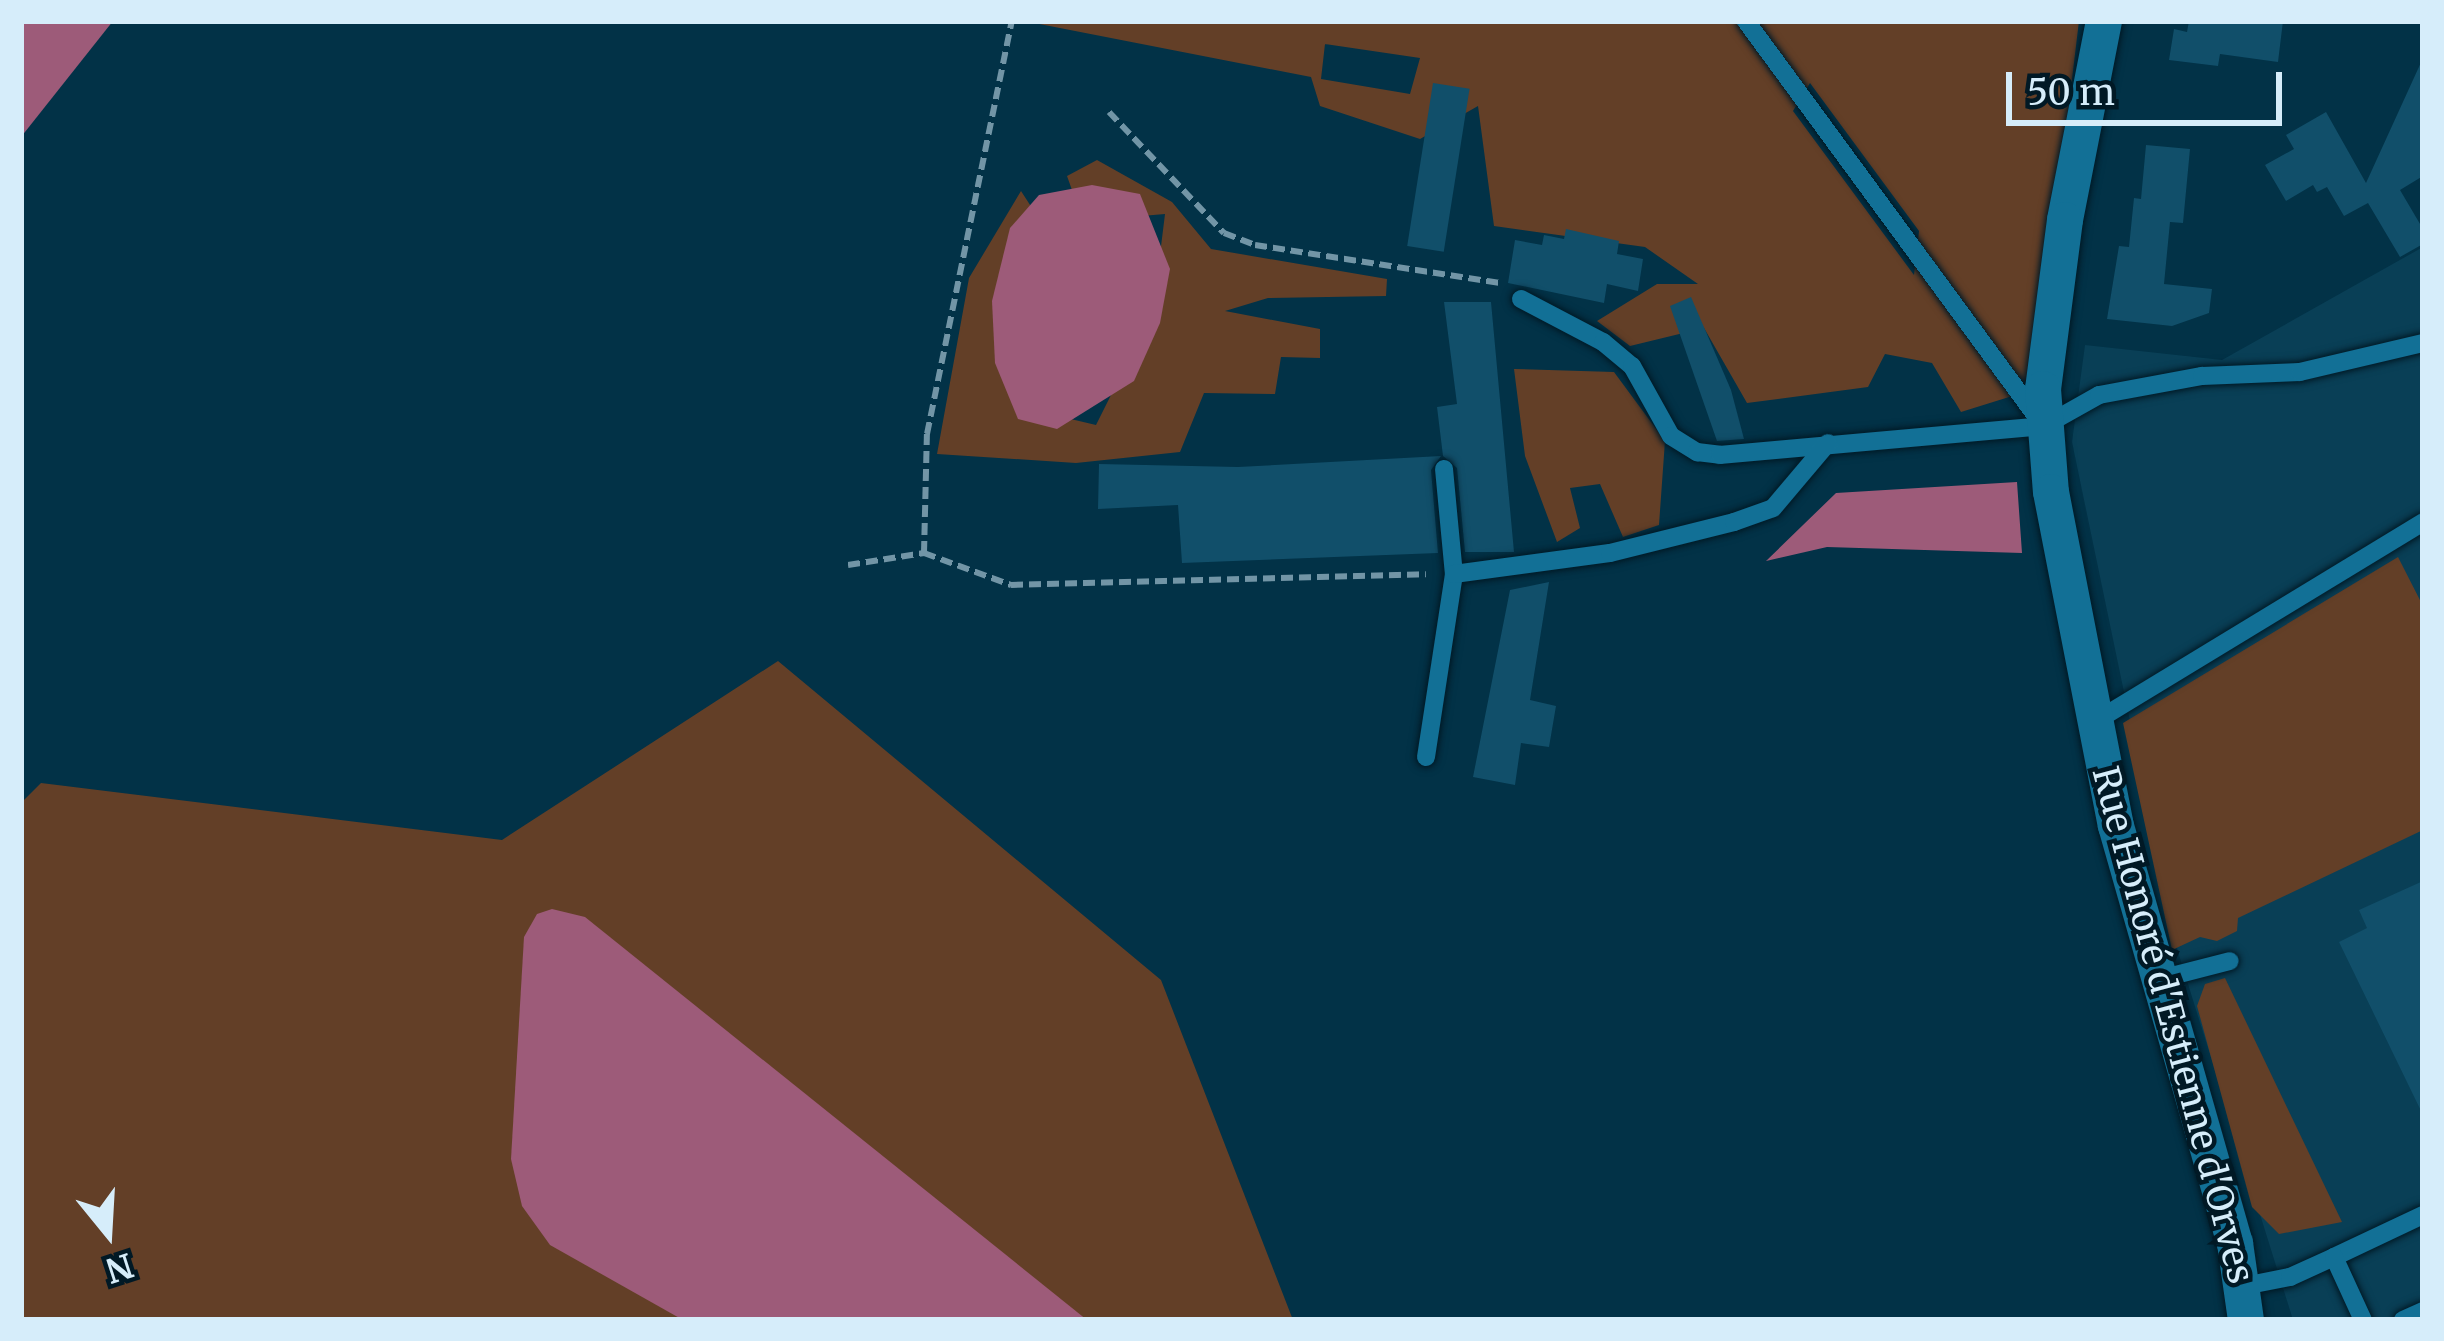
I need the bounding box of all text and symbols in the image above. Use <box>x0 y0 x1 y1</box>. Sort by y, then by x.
scale bar <box>2012 48 2288 122</box>
text: 50 m <box>2027 70 2115 115</box>
street label: Rue Honoré d'Estienne d'Orves <box>2083 762 2263 1288</box>
north arrow <box>48 1173 168 1293</box>
text: N <box>101 1244 138 1291</box>

